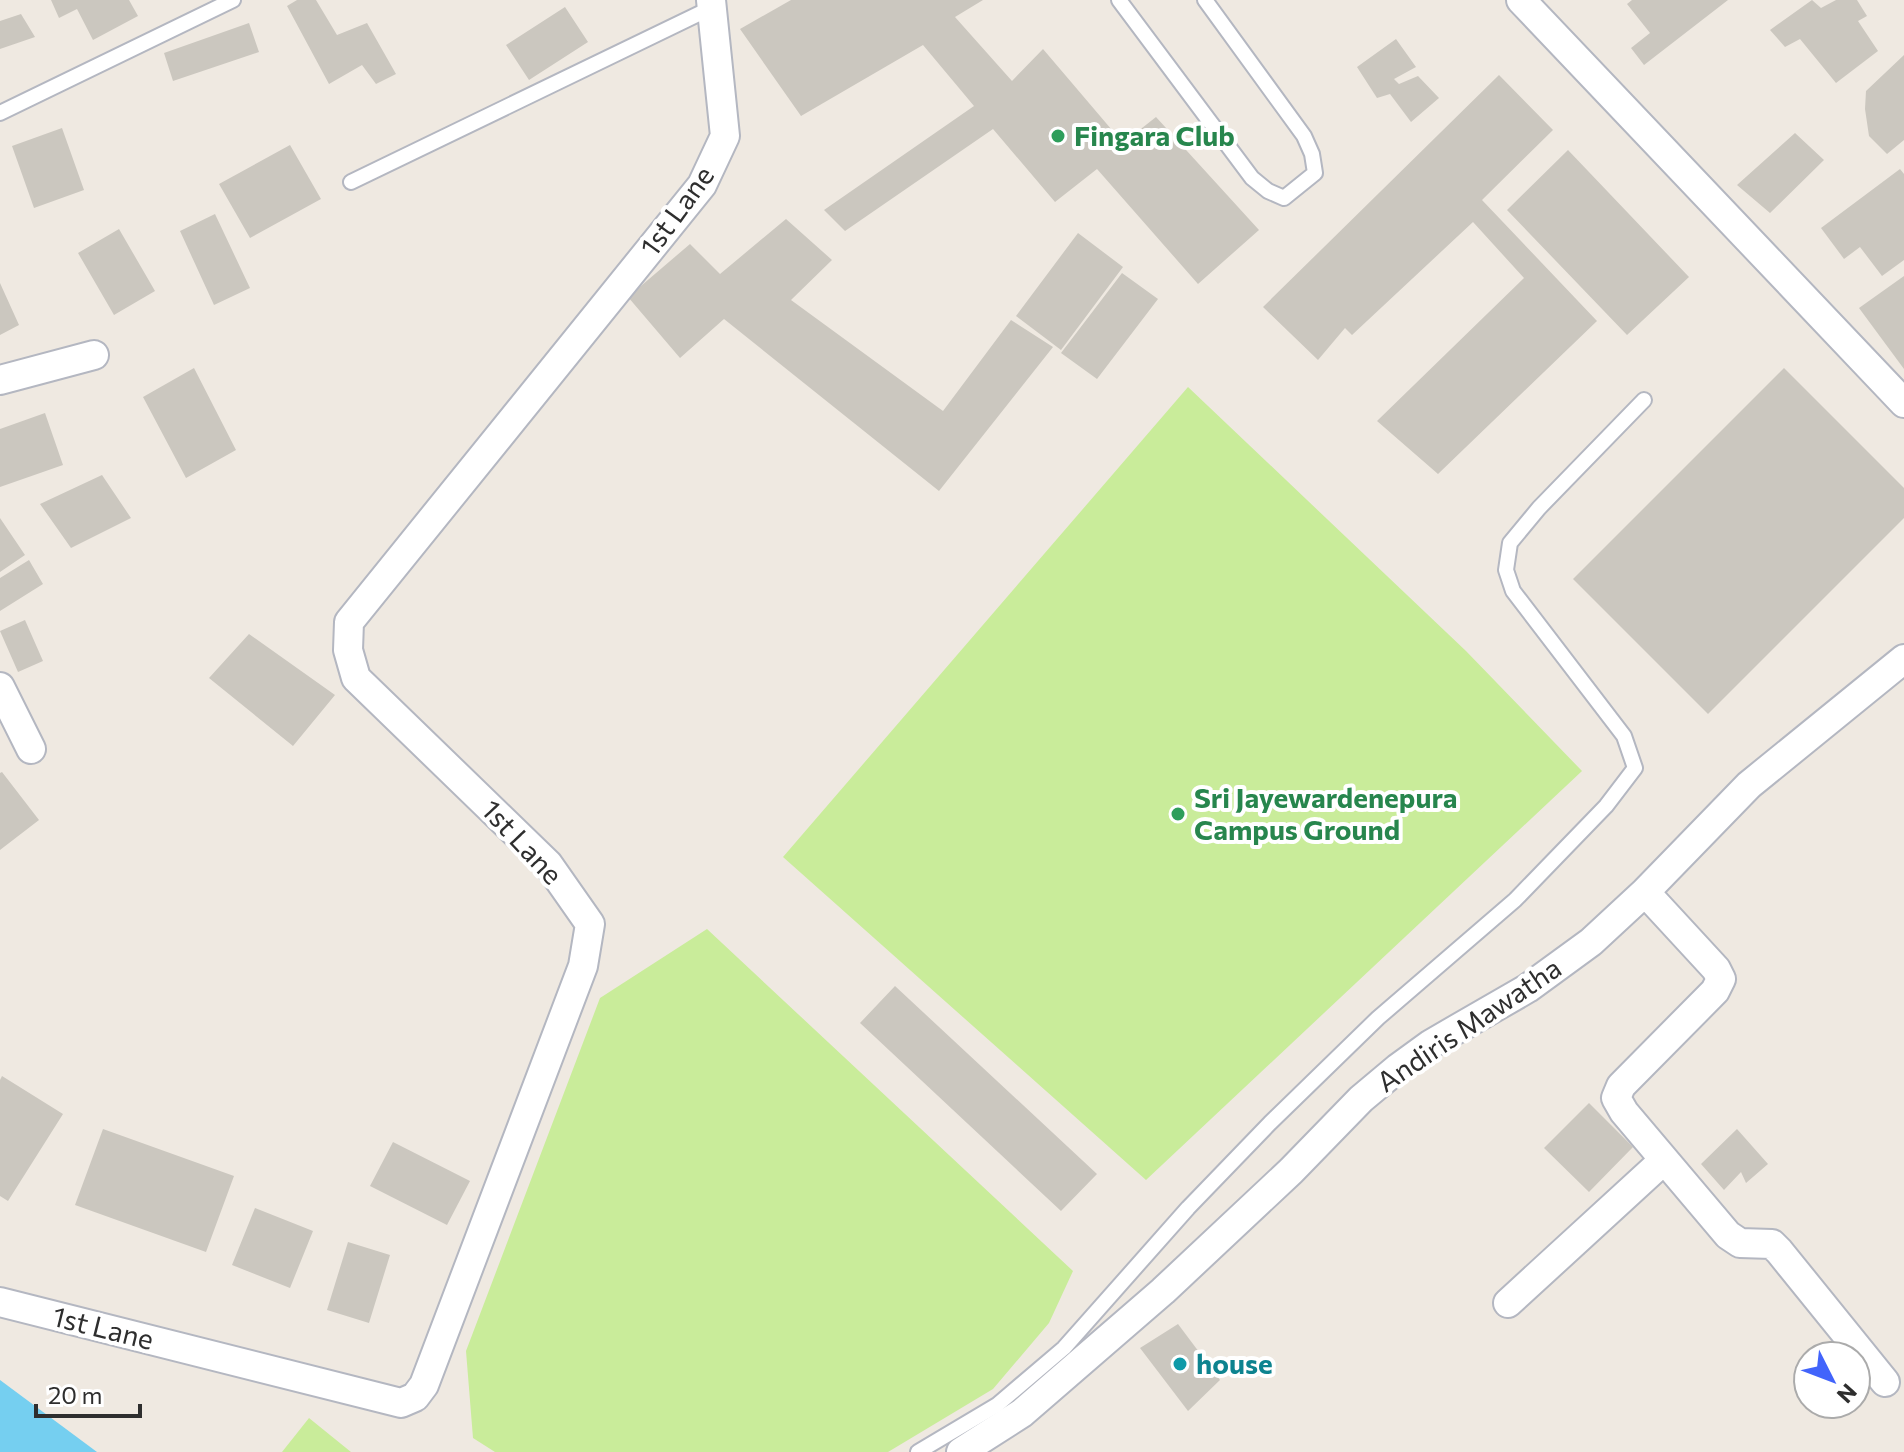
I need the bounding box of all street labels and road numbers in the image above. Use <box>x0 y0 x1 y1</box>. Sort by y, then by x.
street label: 1st Lane <box>632 159 720 262</box>
street label: 1st Lane <box>475 792 570 891</box>
street label: Andiris Mawatha <box>1370 950 1567 1098</box>
street label: 1st Lane <box>49 1298 157 1356</box>

